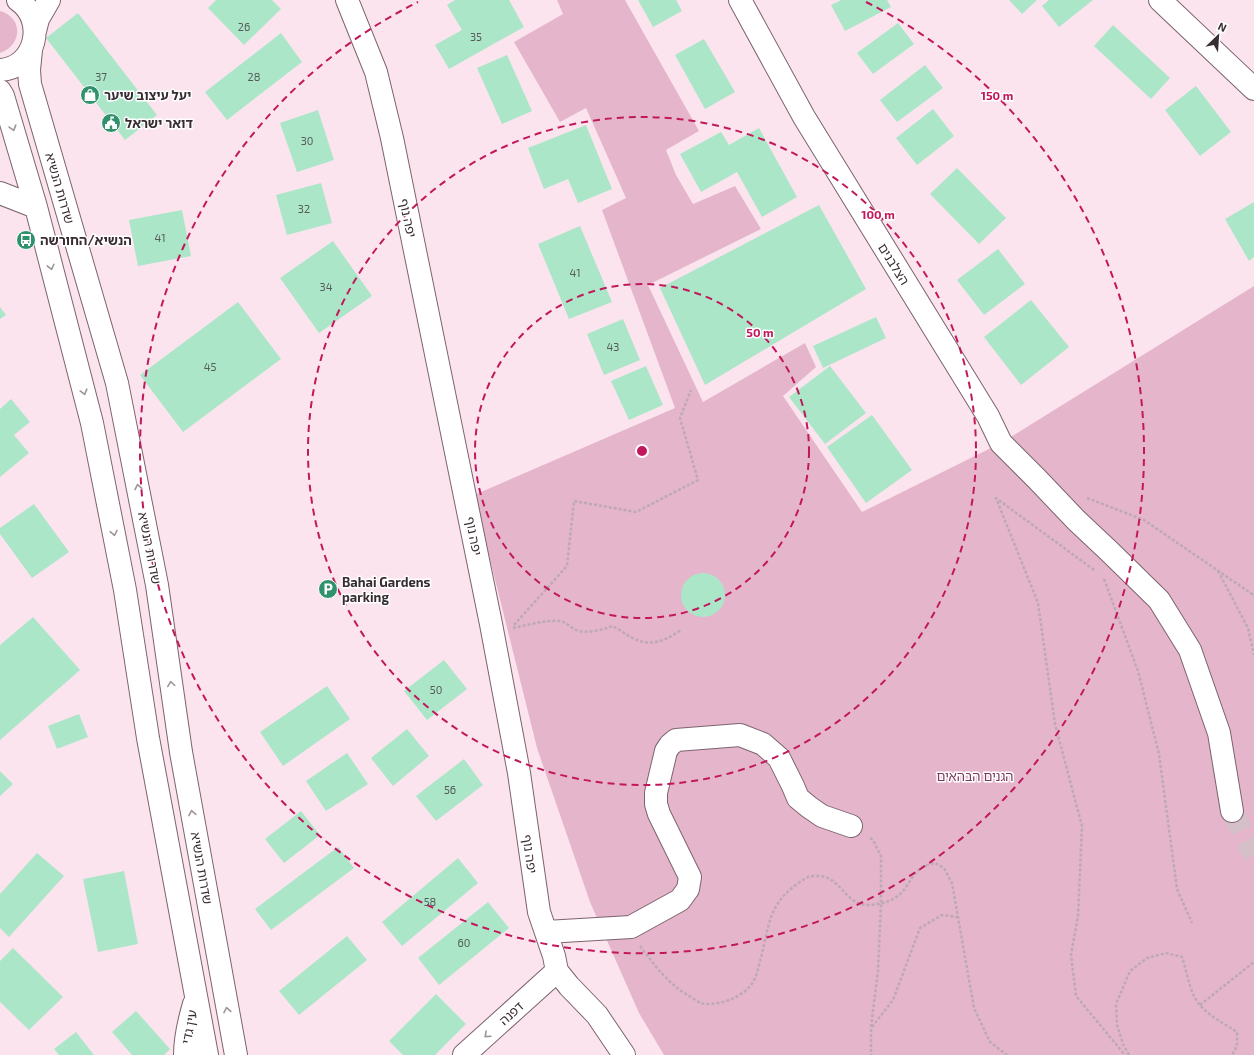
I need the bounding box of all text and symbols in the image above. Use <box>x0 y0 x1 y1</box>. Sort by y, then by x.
north arrow <box>1198 16 1238 56</box>
text: N <box>1216 19 1229 34</box>
house number: 26 <box>238 20 250 33</box>
house number: 35 <box>470 30 482 43</box>
house number: 37 <box>95 70 107 83</box>
house number: 28 <box>248 70 260 83</box>
shop icon: יעל עיצוב שיער <box>79 84 101 106</box>
place label: יעל עיצוב שיער <box>104 87 191 103</box>
text: 150 m <box>981 88 1013 102</box>
public building icon: דואר ישראל <box>100 112 122 134</box>
place label: דואר ישראל <box>125 115 193 131</box>
one-way arrow <box>8 125 16 131</box>
house number: 30 <box>301 134 313 147</box>
street label: שדרות הנשיא <box>42 151 78 225</box>
street label: יפה נוף <box>396 197 420 239</box>
house number: 32 <box>298 202 310 215</box>
text: 100 m <box>861 207 895 221</box>
bus stop icon: הנשיא/החורשה <box>15 229 37 251</box>
house number: 41 <box>154 231 166 244</box>
place label: הנשיא/החורשה <box>40 232 132 248</box>
street label: הצלבנים <box>875 240 913 288</box>
one-way arrow <box>46 263 55 270</box>
house number: 41 <box>569 266 581 279</box>
house number: 34 <box>320 280 333 293</box>
text: 50 m <box>746 325 774 339</box>
house number: 43 <box>607 340 619 353</box>
house number: 45 <box>204 360 216 373</box>
one-way arrow <box>79 389 87 396</box>
centre of rings <box>635 444 649 458</box>
one-way arrow <box>134 484 143 490</box>
street label: שדרות הנשיא <box>135 511 165 585</box>
street label: יפה נוף <box>462 515 486 557</box>
one-way arrow <box>109 530 118 536</box>
place label: Bahai Gardens parking <box>342 574 431 605</box>
parking icon: Bahai Gardens parking <box>317 578 339 600</box>
one-way arrow <box>167 681 176 687</box>
house number: 50 <box>430 683 442 696</box>
park label: הגנים הבהאים <box>936 768 1014 784</box>
house number: 56 <box>444 783 456 796</box>
one-way arrow <box>188 810 197 816</box>
street label: שדרות הנשיא <box>188 831 216 905</box>
street label: יפה נוף <box>519 833 541 875</box>
house number: 58 <box>424 895 436 908</box>
house number: 60 <box>458 936 470 949</box>
street label: דפנה <box>495 998 527 1028</box>
one-way arrow <box>223 1006 232 1013</box>
street label: עין גדי <box>178 1008 200 1045</box>
one-way arrow <box>484 1030 492 1037</box>

